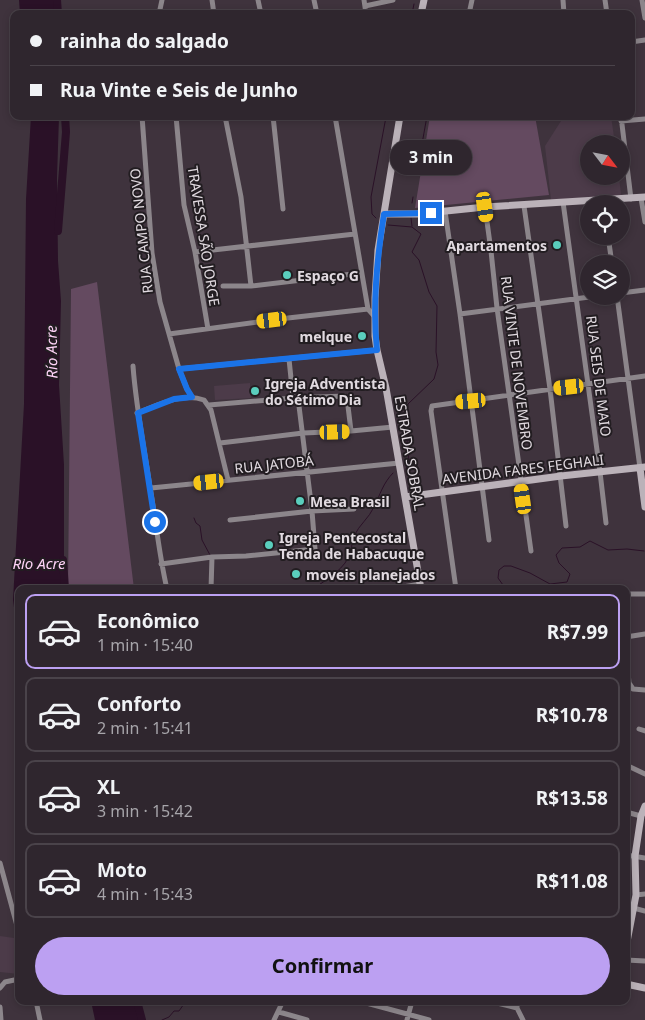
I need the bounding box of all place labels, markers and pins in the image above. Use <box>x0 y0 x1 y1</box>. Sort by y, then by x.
place label: Apartamentos <box>446 236 547 255</box>
marker: Apartamentos <box>551 239 563 251</box>
place label: Espaço G <box>297 266 359 285</box>
marker: Espaço G <box>281 269 293 281</box>
place label: melque <box>300 327 352 346</box>
marker: melque <box>356 330 368 342</box>
place label: Igreja Adventista do Sétimo Dia <box>265 374 386 409</box>
marker: Igreja Adventista do Sétimo Dia <box>249 385 261 397</box>
place label: Mesa Brasil <box>310 492 390 511</box>
marker: Mesa Brasil <box>294 495 306 507</box>
place label: Igreja Pentecostal Tenda de Habacuque <box>279 528 424 563</box>
marker: Igreja Pentecostal Tenda de Habacuque <box>263 539 275 551</box>
place label: moveis planejados <box>306 565 435 584</box>
marker: moveis planejados <box>290 568 302 580</box>

